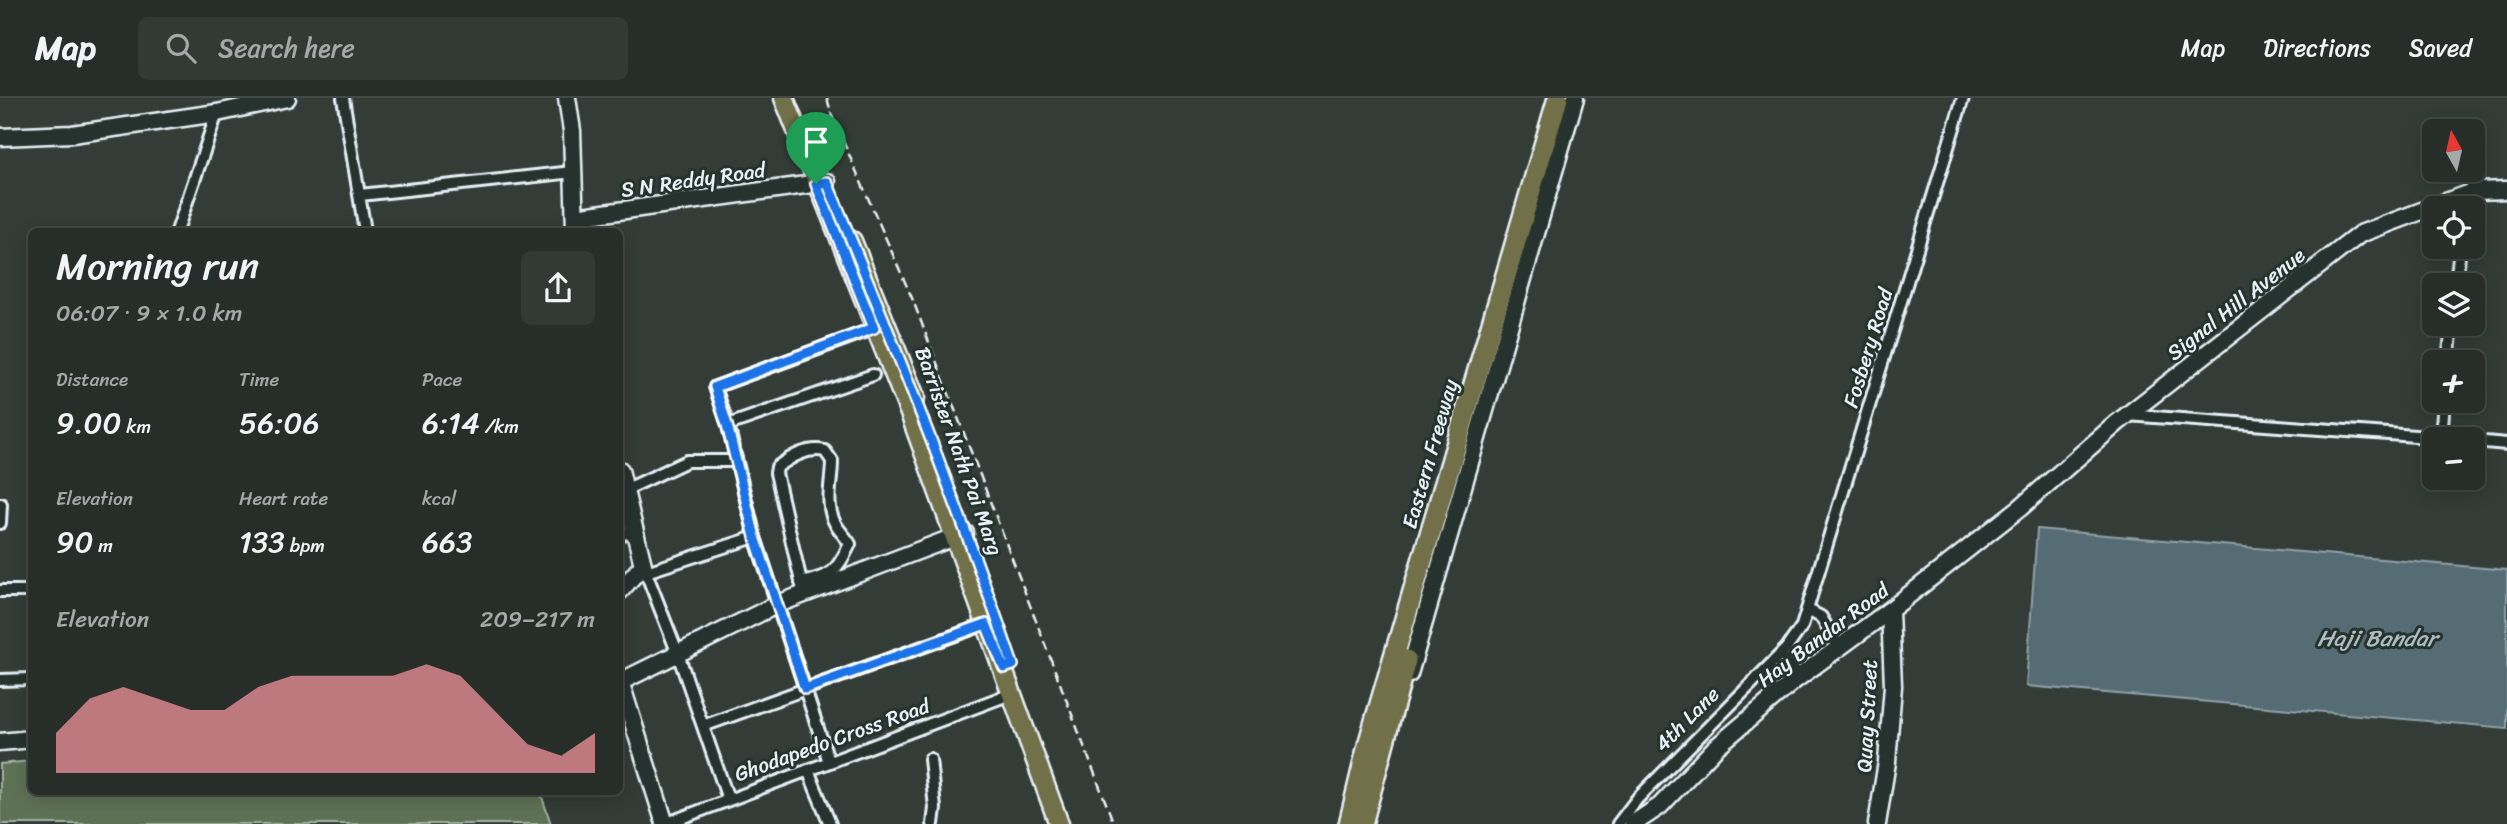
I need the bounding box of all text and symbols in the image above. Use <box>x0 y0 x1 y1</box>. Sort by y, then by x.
search box <box>138 17 628 80</box>
text: Map <box>35 19 96 77</box>
text: Search here <box>218 25 355 71</box>
text: Map <box>2181 27 2225 69</box>
text: Directions <box>2263 27 2371 69</box>
text: Saved <box>2409 27 2472 69</box>
icon: search <box>162 29 200 67</box>
pin <box>786 112 846 184</box>
north arrow <box>2422 119 2485 182</box>
map controls <box>2422 119 2485 490</box>
icon: arrive <box>797 123 835 161</box>
street label: S N Reddy Road <box>618 151 770 209</box>
button: locate <box>2422 196 2485 259</box>
text: Morning run <box>56 233 259 300</box>
street label: Signal Hill Avenue <box>2158 237 2314 371</box>
button: share <box>521 251 595 325</box>
button: layers <box>2422 273 2485 336</box>
street label: Fosbery Road <box>1832 282 1905 413</box>
text: 06:07 · 9 × 1.0 km <box>56 293 242 334</box>
street label: Barrister Nath Pai Marg <box>904 341 1015 561</box>
button: + <box>2422 350 2485 413</box>
text: Distance <box>56 363 128 396</box>
text: Time <box>239 363 279 396</box>
text: Pace <box>422 363 462 396</box>
street label: Eastern Freeway <box>1390 375 1470 533</box>
text: 9.00 <box>56 396 121 450</box>
text: 56:06 <box>239 396 319 450</box>
text: 6:14 <box>422 396 480 450</box>
text: km <box>121 410 151 443</box>
text: /km <box>480 410 519 443</box>
button: − <box>2422 427 2485 490</box>
text: Elevation <box>56 482 133 515</box>
text: Heart rate <box>239 482 328 515</box>
text: kcal <box>422 482 457 515</box>
text: 90 <box>56 515 93 569</box>
text: 133 <box>239 515 285 569</box>
text: 663 <box>422 515 473 569</box>
text: m <box>93 529 113 562</box>
text: bpm <box>285 529 325 562</box>
street label: Hay Bandar Road <box>1749 571 1899 698</box>
text: Elevation <box>56 599 149 640</box>
text: 209–217 m <box>480 599 595 640</box>
water label: Haji Bandar <box>2317 618 2441 659</box>
street label: Quay Street <box>1845 659 1889 773</box>
street label: 4th Lane <box>1645 677 1729 761</box>
street label: Ghodapedo Cross Road <box>729 686 937 793</box>

